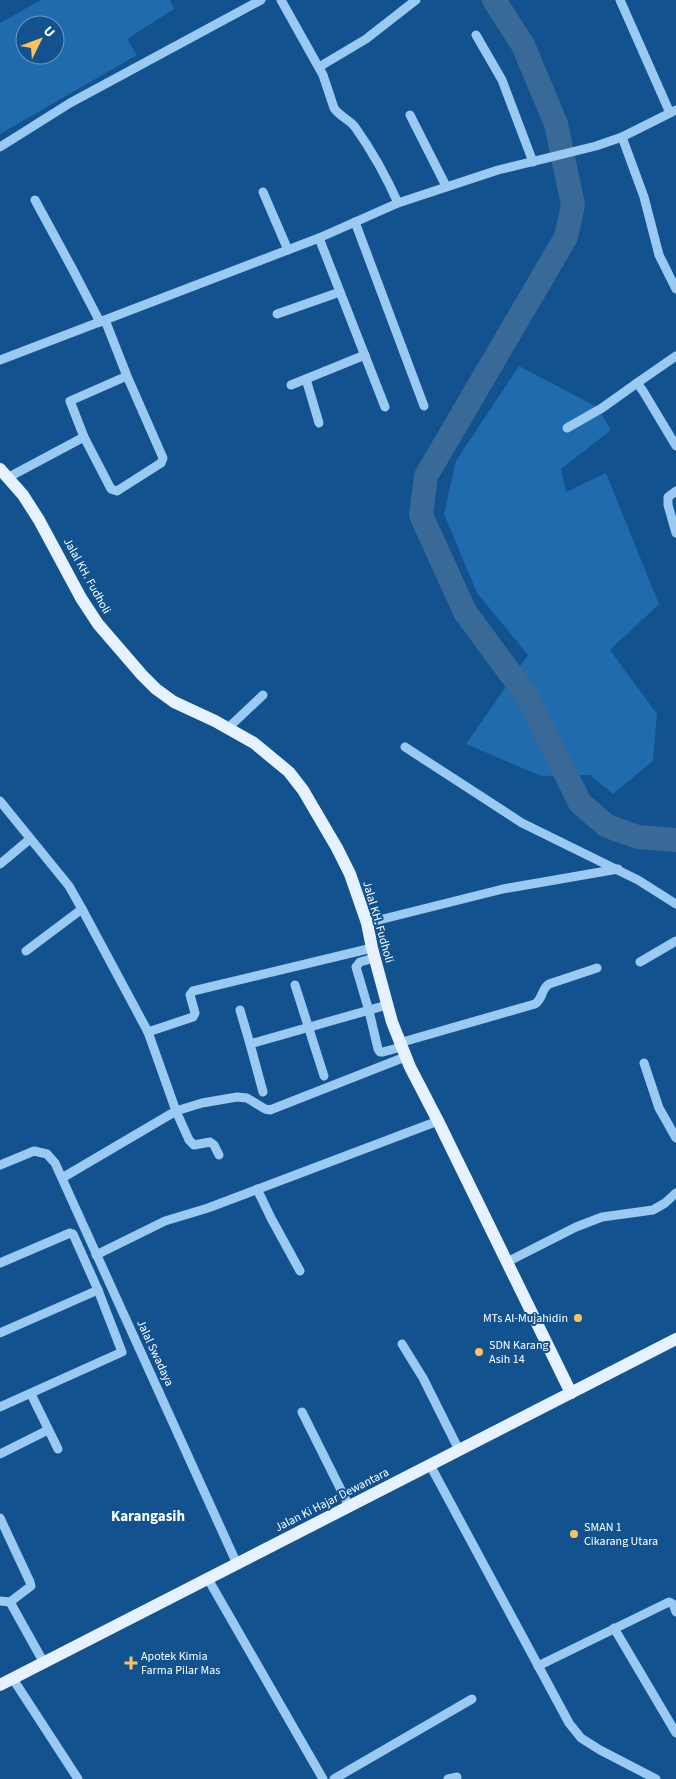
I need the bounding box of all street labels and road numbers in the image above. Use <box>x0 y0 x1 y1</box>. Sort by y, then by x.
street label: Jalal KH. Fudholi <box>59 535 115 617</box>
street label: Jalal KH. Fudholi <box>358 879 398 965</box>
street label: Jalal Swadaya <box>132 1317 178 1389</box>
street label: Jalan Ki Hajar Dewantara <box>272 1464 392 1536</box>

